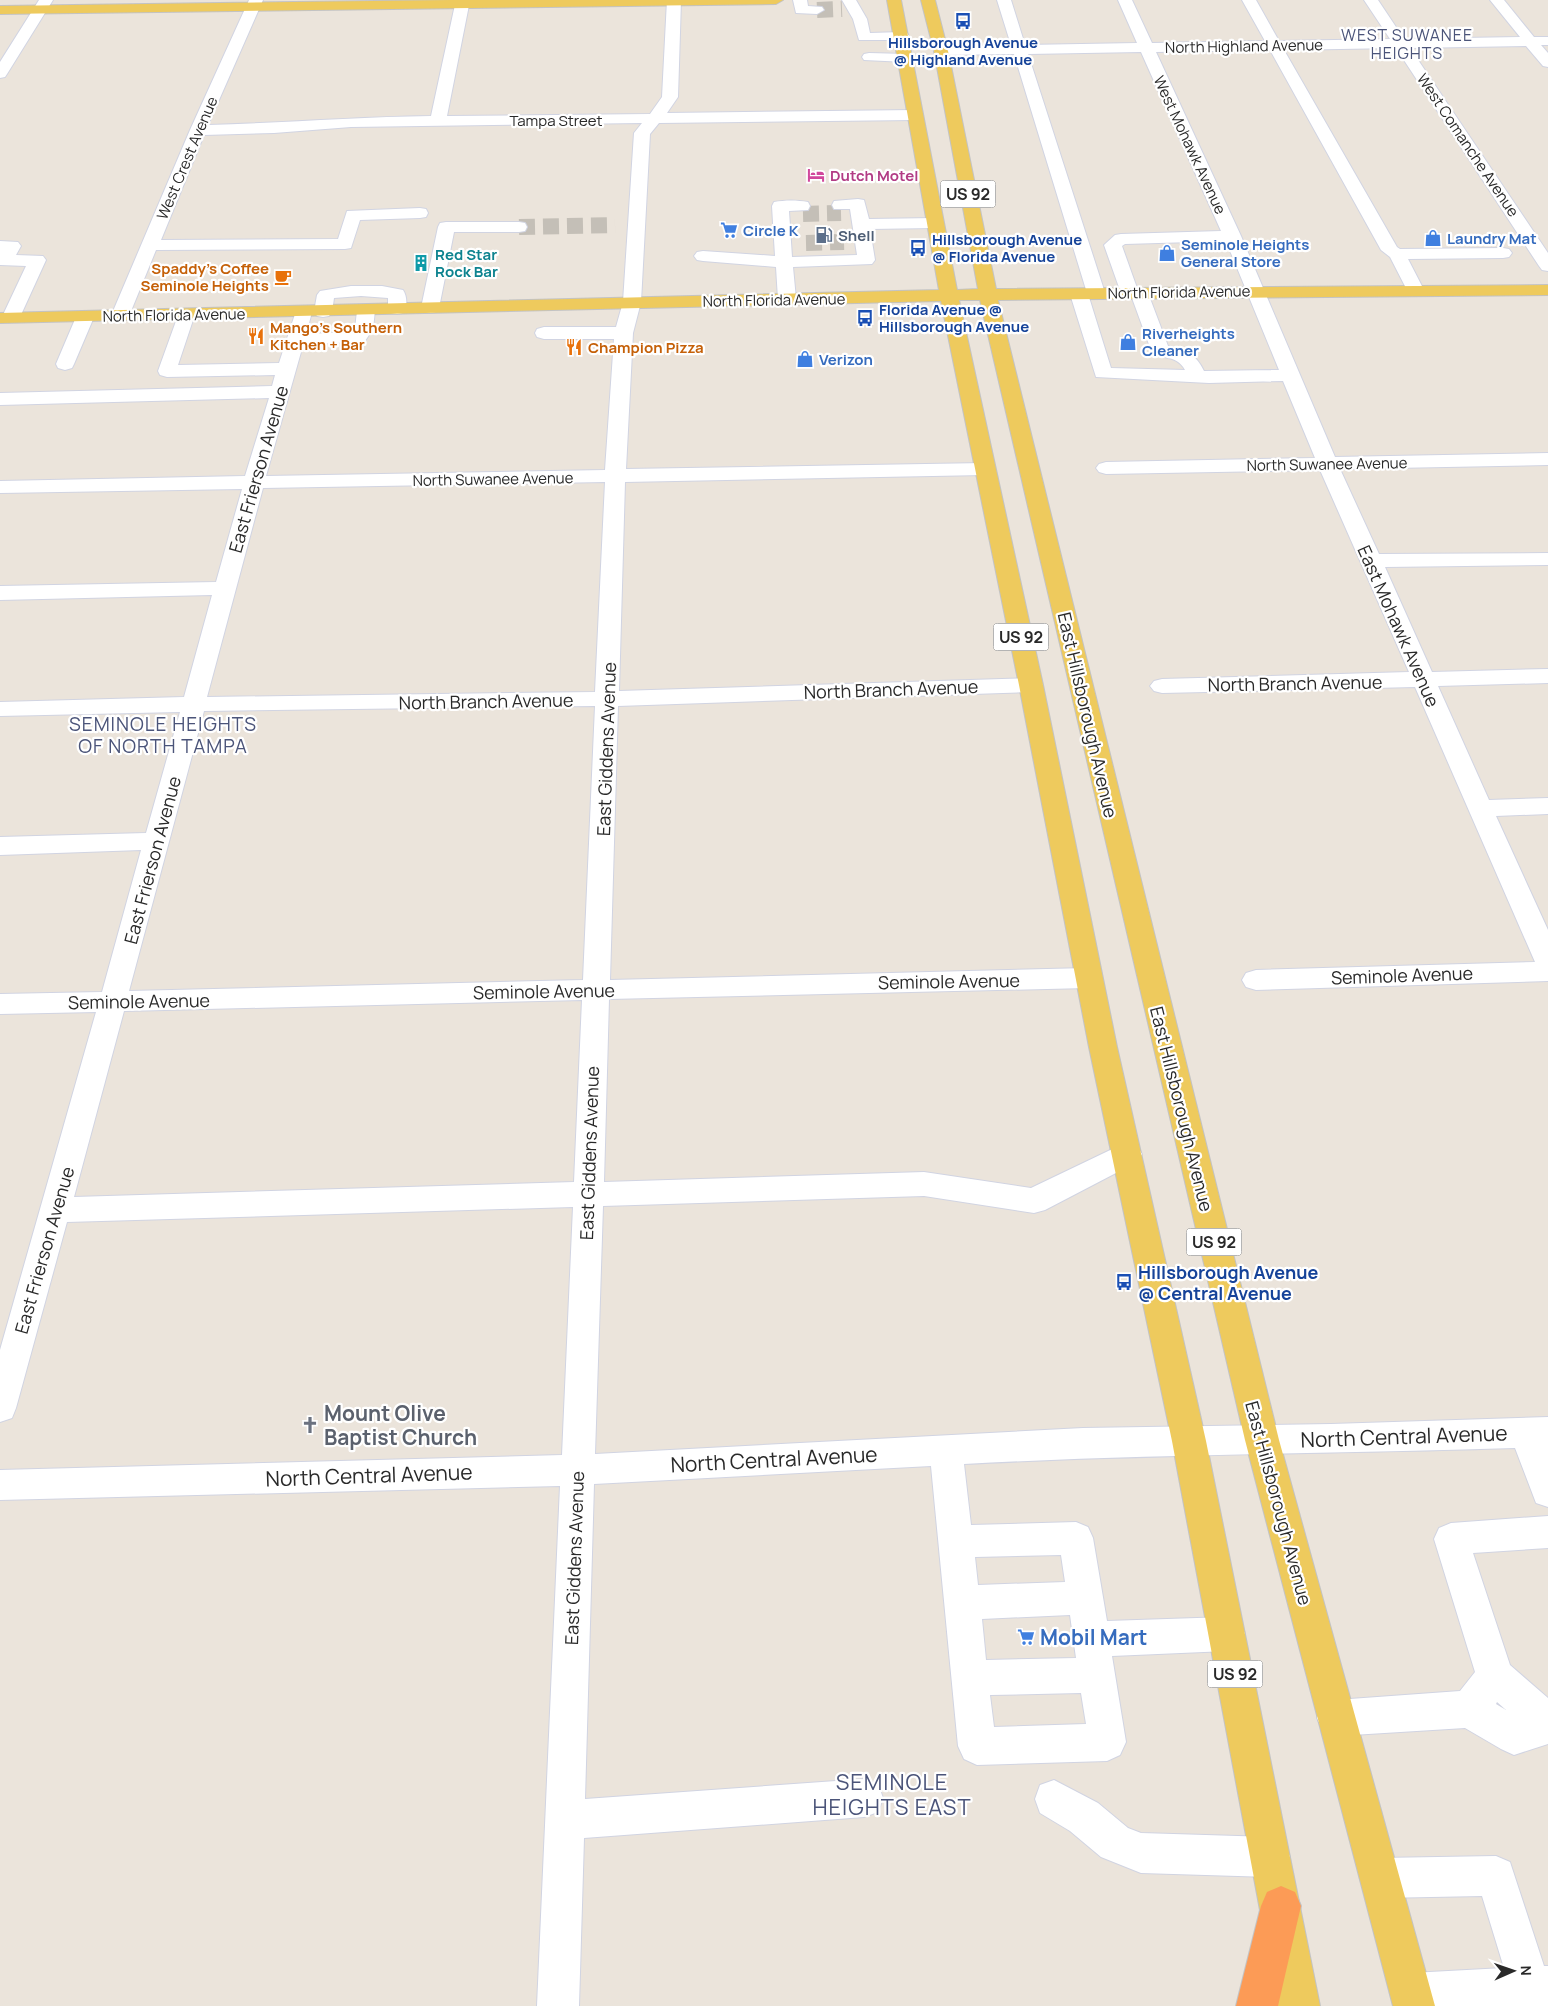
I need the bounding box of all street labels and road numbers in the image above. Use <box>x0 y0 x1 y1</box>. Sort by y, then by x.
street label: North Highland Avenue <box>1165 34 1323 58</box>
street label: West Comanche Avenue <box>1412 69 1524 221</box>
street label: West Mohawk Avenue <box>1149 72 1231 218</box>
street label: West Crest Avenue <box>152 93 222 223</box>
street label: Tampa Street <box>509 110 603 131</box>
road number: US 92 <box>940 180 996 208</box>
street label: North Florida Avenue <box>1107 280 1251 304</box>
street label: North Florida Avenue <box>702 288 846 312</box>
street label: North Florida Avenue <box>102 303 246 327</box>
street label: East Frierson Avenue <box>223 383 293 555</box>
street label: North Suwanee Avenue <box>1246 452 1408 476</box>
street label: North Suwanee Avenue <box>412 467 574 491</box>
street label: East Mohawk Avenue <box>1353 541 1445 711</box>
street label: East Hillsborough Avenue <box>1053 610 1123 820</box>
road number: US 92 <box>994 624 1048 650</box>
street label: East Giddens Avenue <box>591 661 621 837</box>
street label: North Branch Avenue <box>1207 669 1383 697</box>
street label: North Branch Avenue <box>803 674 979 704</box>
street label: North Branch Avenue <box>398 687 574 715</box>
street label: East Frierson Avenue <box>118 773 186 947</box>
street label: Seminole Avenue <box>1331 961 1473 989</box>
street label: Seminole Avenue <box>878 968 1020 994</box>
street label: Seminole Avenue <box>473 978 615 1004</box>
street label: Seminole Avenue <box>68 988 210 1014</box>
street label: East Hillsborough Avenue <box>1145 1004 1219 1214</box>
street label: East Giddens Avenue <box>574 1065 604 1241</box>
street label: East Frierson Avenue <box>9 1164 79 1336</box>
road number: US 92 <box>1186 1228 1242 1256</box>
street label: East Hillsborough Avenue <box>1240 1398 1318 1608</box>
street label: North Central Avenue <box>1300 1418 1508 1454</box>
street label: North Central Avenue <box>670 1440 878 1478</box>
street label: North Central Avenue <box>265 1457 473 1493</box>
street label: East Giddens Avenue <box>559 1470 589 1646</box>
road number: US 92 <box>1208 1660 1262 1688</box>

